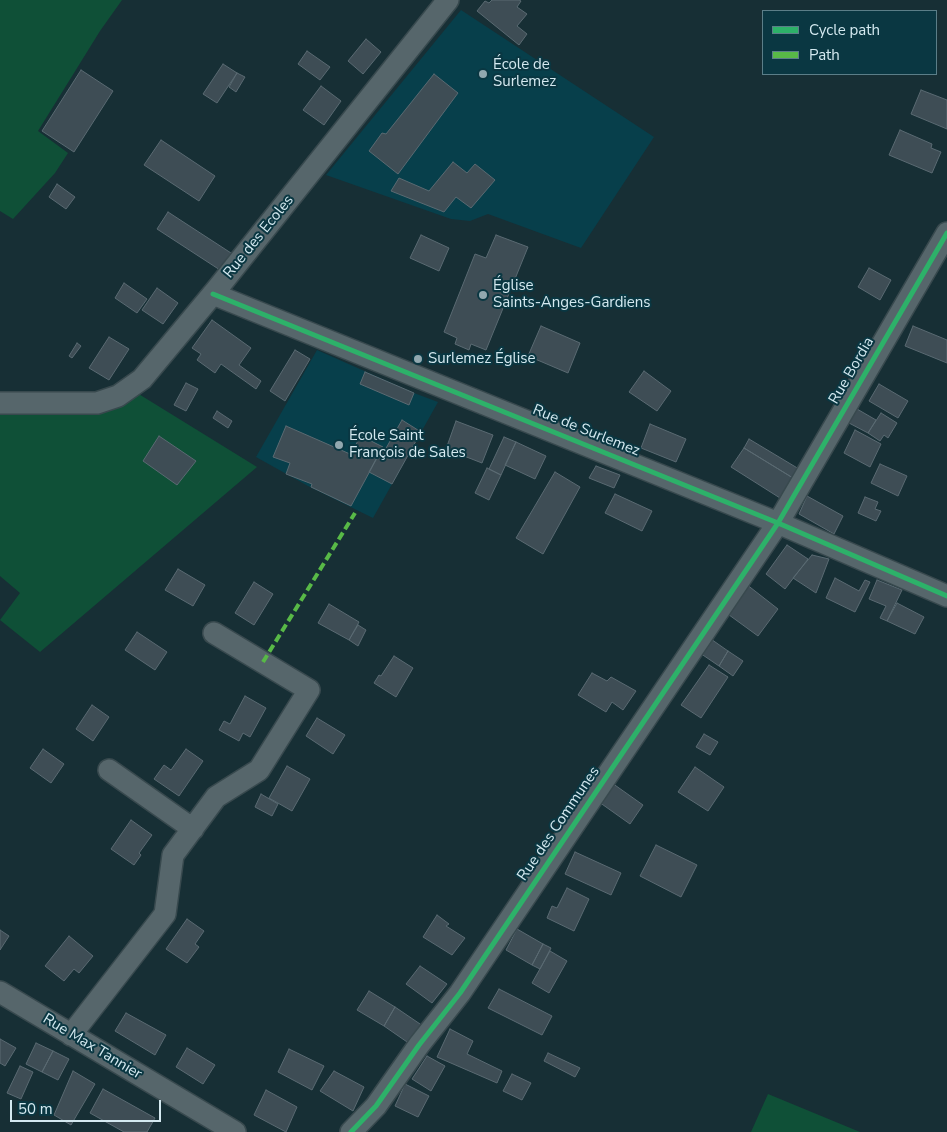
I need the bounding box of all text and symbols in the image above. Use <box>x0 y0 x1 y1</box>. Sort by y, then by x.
legend <box>762 10 937 75</box>
text: Cycle path <box>809 20 880 40</box>
text: Path <box>809 45 840 65</box>
place label: École de Surlemez <box>493 56 556 91</box>
marker: École de Surlemez <box>477 68 489 80</box>
street label: Rue des Ecoles <box>220 192 298 282</box>
place label: Église Saints-Anges-Gardiens <box>493 277 651 312</box>
marker: Église Saints-Anges-Gardiens <box>477 289 489 301</box>
street label: Rue Bordia <box>826 334 878 408</box>
place label: Surlemez Église <box>428 350 536 368</box>
marker: Surlemez Église <box>412 353 424 365</box>
street label: Rue de Surlemez <box>530 401 642 461</box>
place label: École Saint François de Sales <box>349 427 466 462</box>
marker: École Saint François de Sales <box>333 439 345 451</box>
street label: Rue des Communes <box>514 764 604 884</box>
street label: Rue Max Tannier <box>39 1010 145 1084</box>
scale bar <box>12 1090 164 1122</box>
text: 50 m <box>18 1099 53 1119</box>

